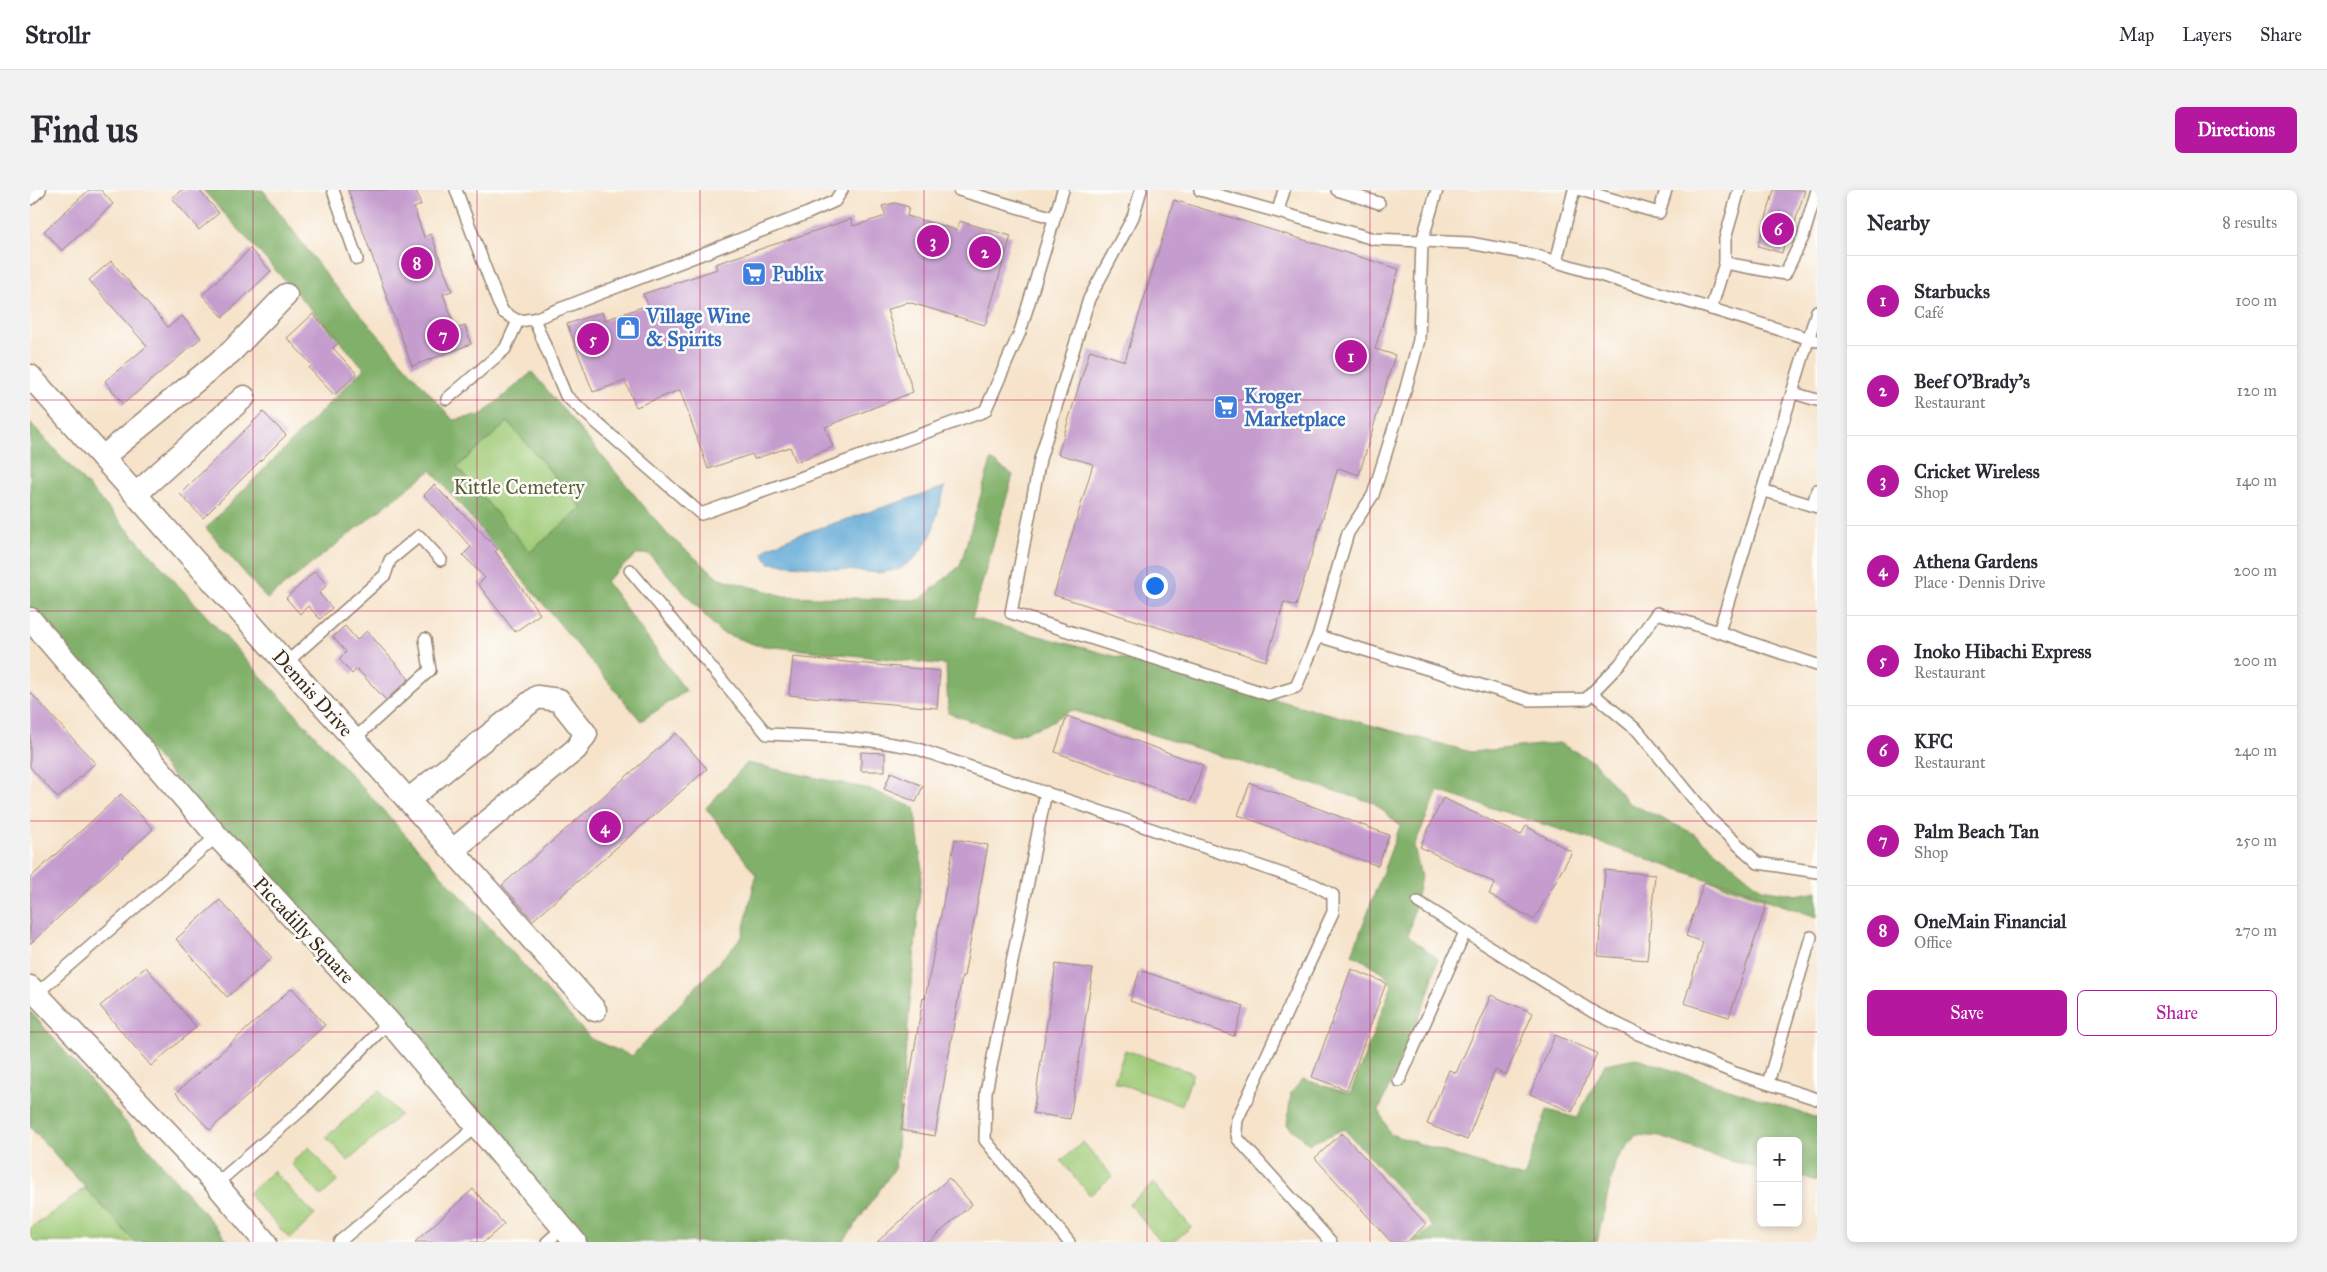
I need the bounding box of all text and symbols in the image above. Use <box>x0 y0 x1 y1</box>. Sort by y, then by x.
text: Strollr <box>25 20 90 50</box>
text: Map <box>2119 24 2154 46</box>
text: Layers <box>2182 24 2232 46</box>
text: Share <box>2260 24 2302 46</box>
button: Directions <box>2175 107 2297 153</box>
text: Find us <box>30 109 138 152</box>
pin: 6 <box>1762 210 1794 248</box>
text: Nearby <box>1867 210 1930 236</box>
text: 8 results <box>2222 213 2277 232</box>
pin: 3 <box>917 222 949 260</box>
pin: 2 <box>969 233 1001 271</box>
pin: 8 <box>401 244 433 282</box>
supermarket icon: Publix <box>741 261 767 287</box>
place label: Publix <box>772 262 825 286</box>
text: Starbucks <box>1914 280 1990 303</box>
text: 1 <box>1880 291 1886 310</box>
text: 100 m <box>2235 291 2277 310</box>
text: Café <box>1914 303 1944 322</box>
place label: Village Wine & Spirits <box>645 304 751 352</box>
shop icon: Village Wine & Spirits <box>615 315 641 341</box>
pin: 7 <box>427 316 459 354</box>
pin: 5 <box>577 320 609 358</box>
pin: 1 <box>1335 337 1367 375</box>
text: Beef O'Brady's <box>1914 370 2030 393</box>
text: 2 <box>1879 381 1887 400</box>
text: 120 m <box>2237 381 2277 400</box>
place label: Kroger Marketplace <box>1244 384 1346 432</box>
text: Restaurant <box>1914 393 1986 412</box>
supermarket icon: Kroger Marketplace <box>1213 394 1239 420</box>
text: Cricket Wireless <box>1914 460 2040 483</box>
text: 3 <box>1880 471 1886 490</box>
text: 140 m <box>2236 471 2277 490</box>
park label: Kittle Cemetery <box>453 475 585 499</box>
text: Shop <box>1914 483 1948 502</box>
text: Athena Gardens <box>1914 550 2038 573</box>
text: 4 <box>1879 561 1887 580</box>
text: 200 m <box>2234 561 2277 580</box>
your location <box>1142 573 1168 599</box>
text: Place · Dennis Drive <box>1914 573 2045 592</box>
text: Inoko Hibachi Express <box>1914 640 2091 663</box>
street label: Dennis Drive <box>268 644 358 742</box>
text: 5 <box>1879 651 1887 670</box>
text: 200 m <box>2234 651 2277 670</box>
text: Restaurant <box>1914 663 1986 682</box>
text: KFC <box>1914 730 1953 753</box>
text: 6 <box>1879 741 1887 760</box>
text: 240 m <box>2234 741 2277 760</box>
text: Restaurant <box>1914 753 1986 772</box>
pin: 4 <box>589 808 621 846</box>
text: Palm Beach Tan <box>1914 820 2039 843</box>
text: 7 <box>1879 831 1887 850</box>
text: 250 m <box>2236 831 2277 850</box>
text: Shop <box>1914 843 1948 862</box>
street label: Piccadilly Square <box>248 871 360 989</box>
text: OneMain Financial <box>1914 910 2066 933</box>
text: 8 <box>1879 921 1887 940</box>
text: 270 m <box>2235 921 2277 940</box>
text: Office <box>1914 933 1952 952</box>
button: Save <box>1867 990 2067 1036</box>
button: Share <box>2077 990 2277 1036</box>
map controls <box>1757 1137 1802 1227</box>
button: + <box>1757 1137 1802 1182</box>
button: − <box>1757 1182 1802 1227</box>

